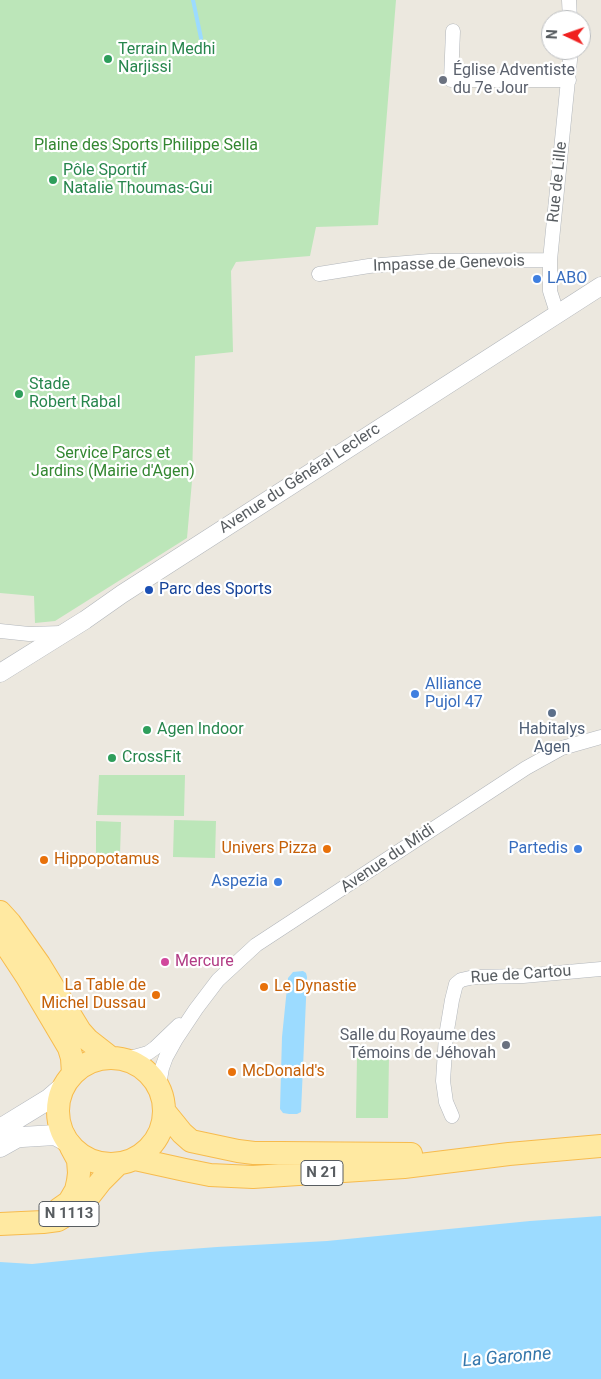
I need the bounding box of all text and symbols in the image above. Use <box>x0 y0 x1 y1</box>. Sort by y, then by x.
north arrow <box>541 10 591 60</box>
text: N <box>544 29 560 40</box>
place label: Terrain Medhi Narjissi <box>118 40 215 78</box>
marker: Terrain Medhi Narjissi <box>102 53 114 65</box>
place label: Église Adventiste du 7e Jour <box>453 61 575 99</box>
marker: Église Adventiste du 7e Jour <box>437 74 449 86</box>
park label: Plaine des Sports Philippe Sella <box>34 136 258 156</box>
street label: Rue de Lille <box>544 141 572 223</box>
place label: Pôle Sportif Natalie Thoumas-Gui <box>63 161 213 199</box>
marker: Pôle Sportif Natalie Thoumas-Gui <box>47 174 59 186</box>
street label: Impasse de Genevois <box>373 252 525 276</box>
place label: LABO <box>547 269 587 289</box>
marker: LABO <box>531 273 543 285</box>
place label: Stade Robert Rabal <box>29 375 121 413</box>
marker: Stade Robert Rabal <box>13 388 25 400</box>
street label: Avenue du Général Leclerc <box>216 420 384 538</box>
park label: Service Parcs et Jardins (Mairie d'Agen) <box>31 444 195 482</box>
place label: Parc des Sports <box>159 580 272 600</box>
marker: Parc des Sports <box>143 584 155 596</box>
place label: Alliance Pujol 47 <box>425 675 483 713</box>
marker: Alliance Pujol 47 <box>409 688 421 700</box>
marker: Habitalys Agen <box>546 707 558 719</box>
place label: Agen Indoor <box>157 720 244 740</box>
place label: Habitalys Agen <box>519 720 585 758</box>
marker: Agen Indoor <box>141 724 153 736</box>
place label: CrossFit <box>122 748 181 768</box>
marker: CrossFit <box>106 752 118 764</box>
street label: Avenue du Midi <box>338 821 438 897</box>
place label: Univers Pizza <box>222 839 317 859</box>
place label: Partedis <box>509 839 568 859</box>
marker: Univers Pizza <box>321 843 333 855</box>
marker: Partedis <box>572 843 584 855</box>
place label: Hippopotamus <box>54 850 160 870</box>
marker: Hippopotamus <box>38 854 50 866</box>
place label: Aspezia <box>211 872 268 892</box>
marker: Aspezia <box>272 876 284 888</box>
place label: Mercure <box>175 952 234 972</box>
marker: Mercure <box>159 956 171 968</box>
street label: Rue de Cartou <box>470 962 572 988</box>
place label: La Table de Michel Dussau <box>41 976 146 1014</box>
place label: Le Dynastie <box>274 977 357 997</box>
marker: Le Dynastie <box>258 981 270 993</box>
marker: La Table de Michel Dussau <box>150 989 162 1001</box>
place label: Salle du Royaume des Témoins de Jéhovah <box>340 1026 496 1064</box>
marker: Salle du Royaume des Témoins de Jéhovah <box>500 1039 512 1051</box>
place label: McDonald's <box>242 1062 325 1082</box>
marker: McDonald's <box>226 1066 238 1078</box>
road number: N 21 <box>301 1160 343 1186</box>
road number: N 1113 <box>39 1202 99 1226</box>
water label: La Garonne <box>462 1343 552 1373</box>

